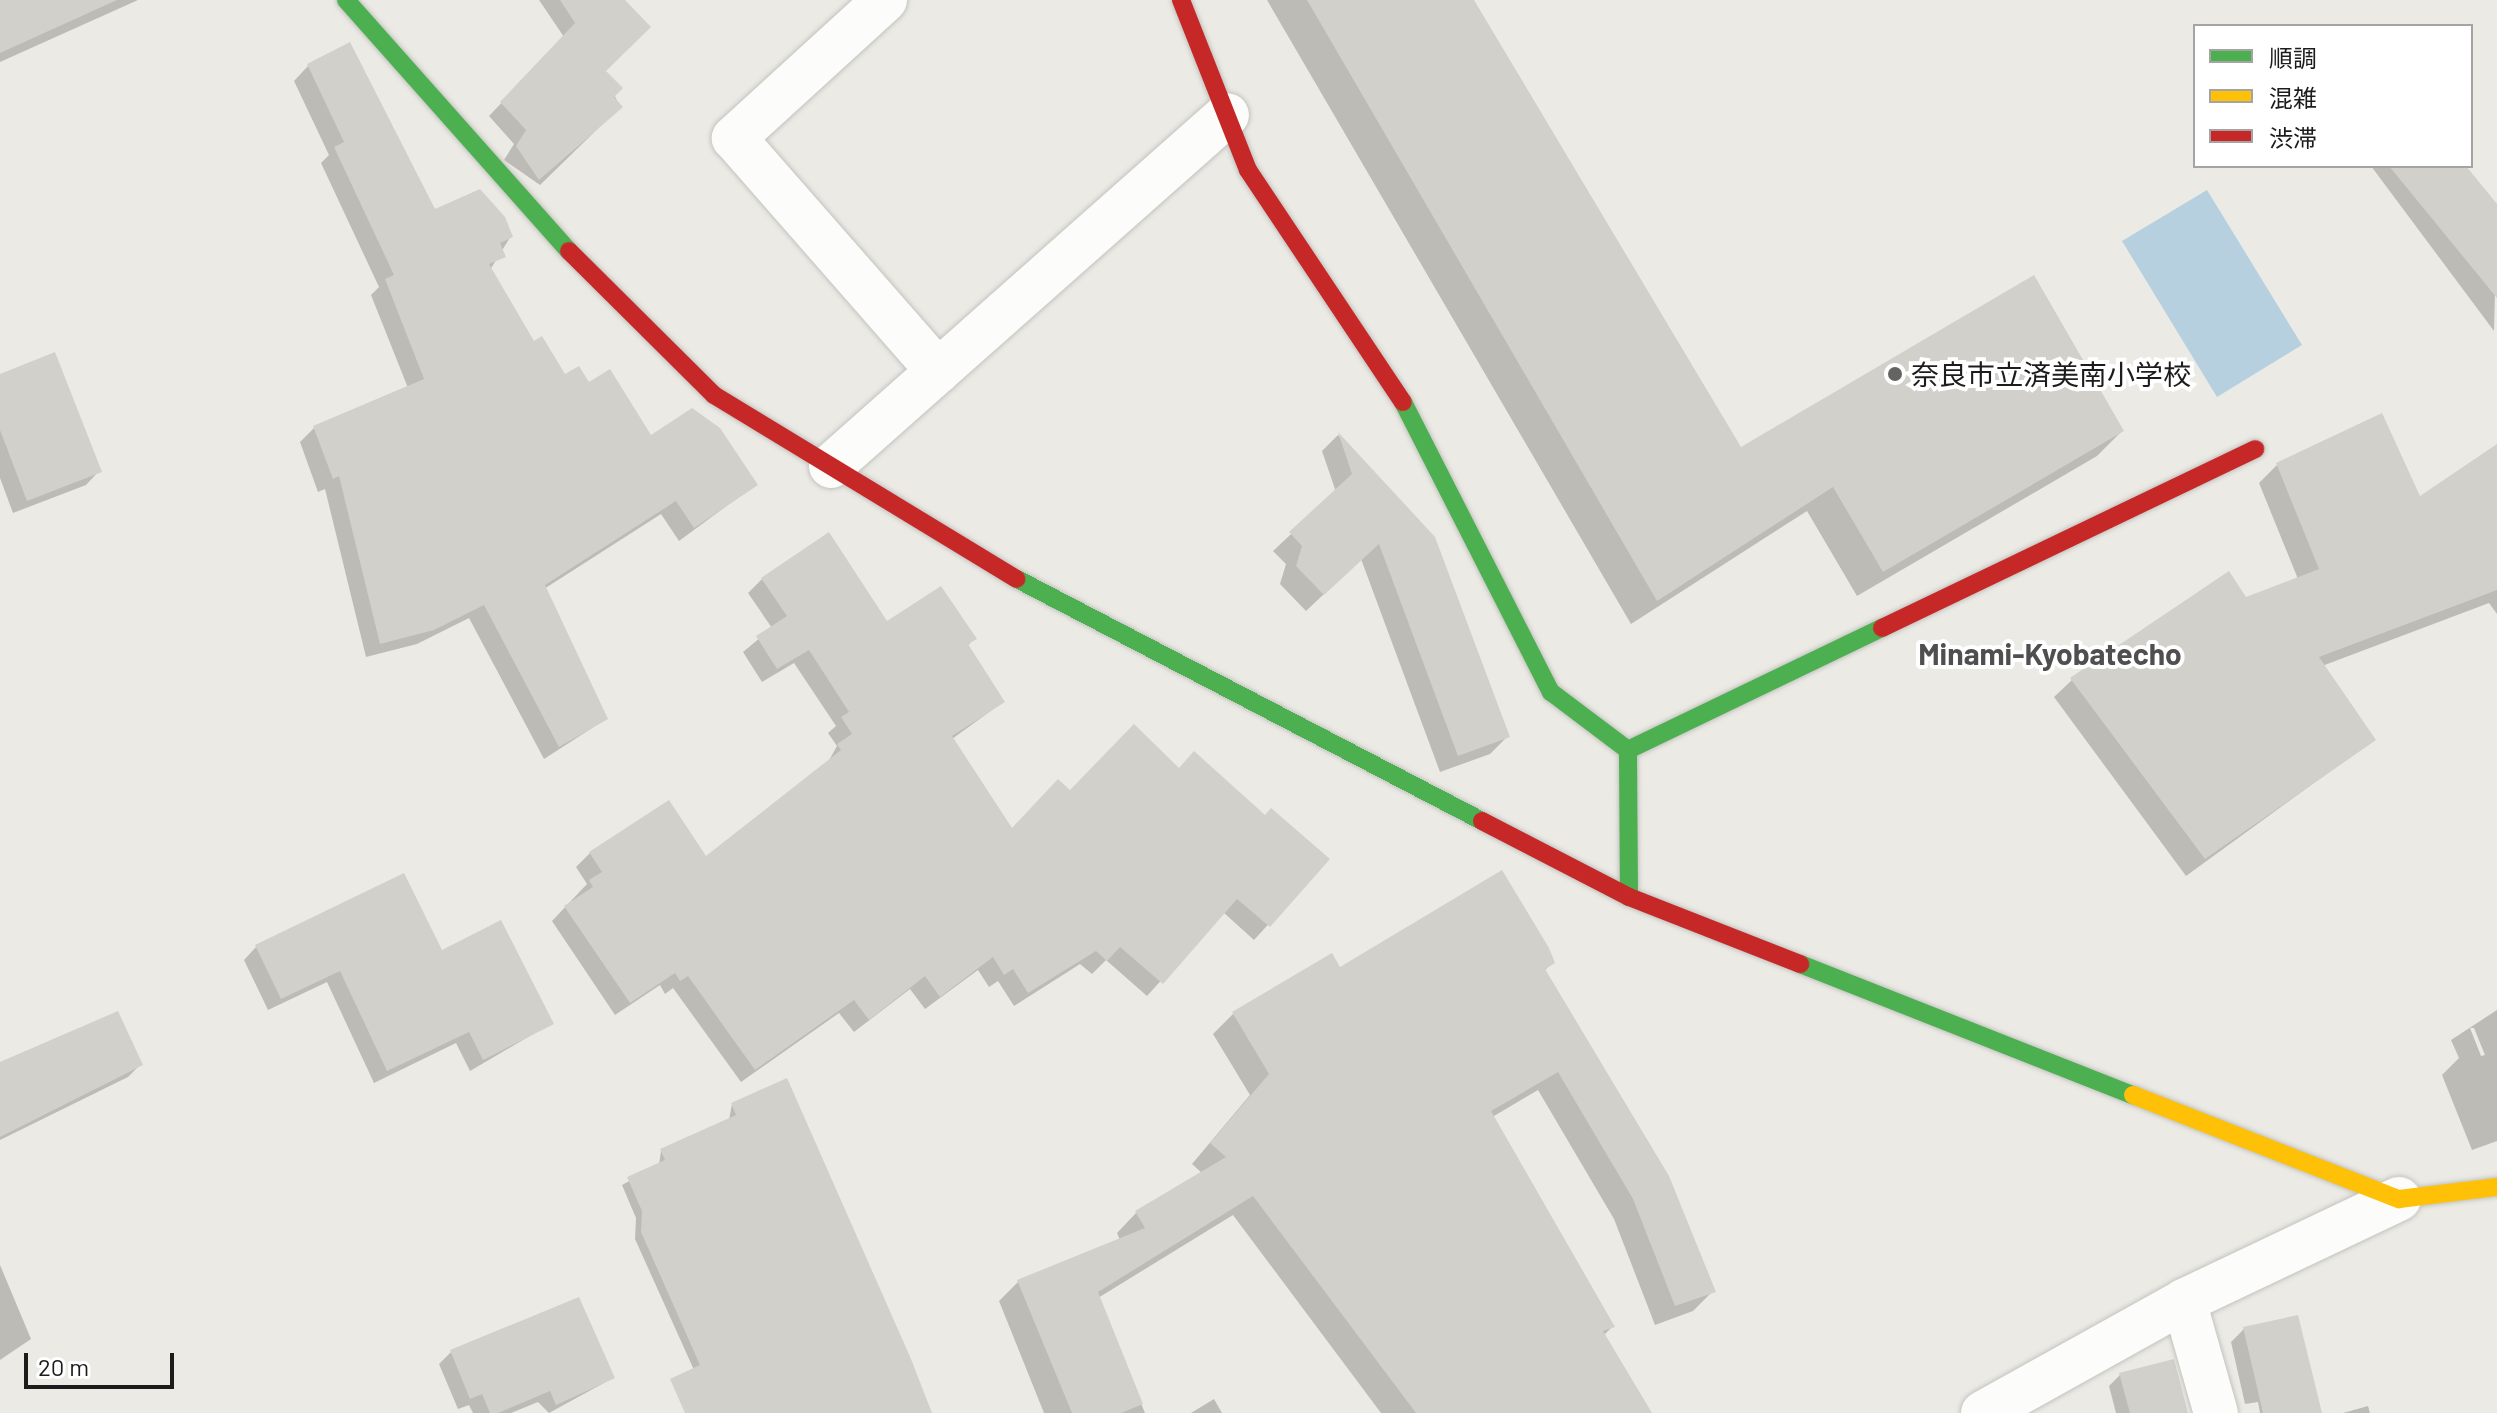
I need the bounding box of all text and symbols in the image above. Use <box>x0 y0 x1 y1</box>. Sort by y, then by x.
legend <box>2193 24 2473 168</box>
text: 順調 <box>2269 43 2317 72</box>
text: 混雑 <box>2269 83 2317 112</box>
text: 渋滞 <box>2269 123 2317 152</box>
place label: 奈良市立済美南小学校 <box>1911 357 2191 391</box>
marker: 奈良市立済美南小学校 <box>1886 365 1904 383</box>
district label: Minami-Kyobatecho <box>1918 635 2182 671</box>
scale bar <box>28 1337 178 1387</box>
text: 20 m <box>38 1352 89 1381</box>

